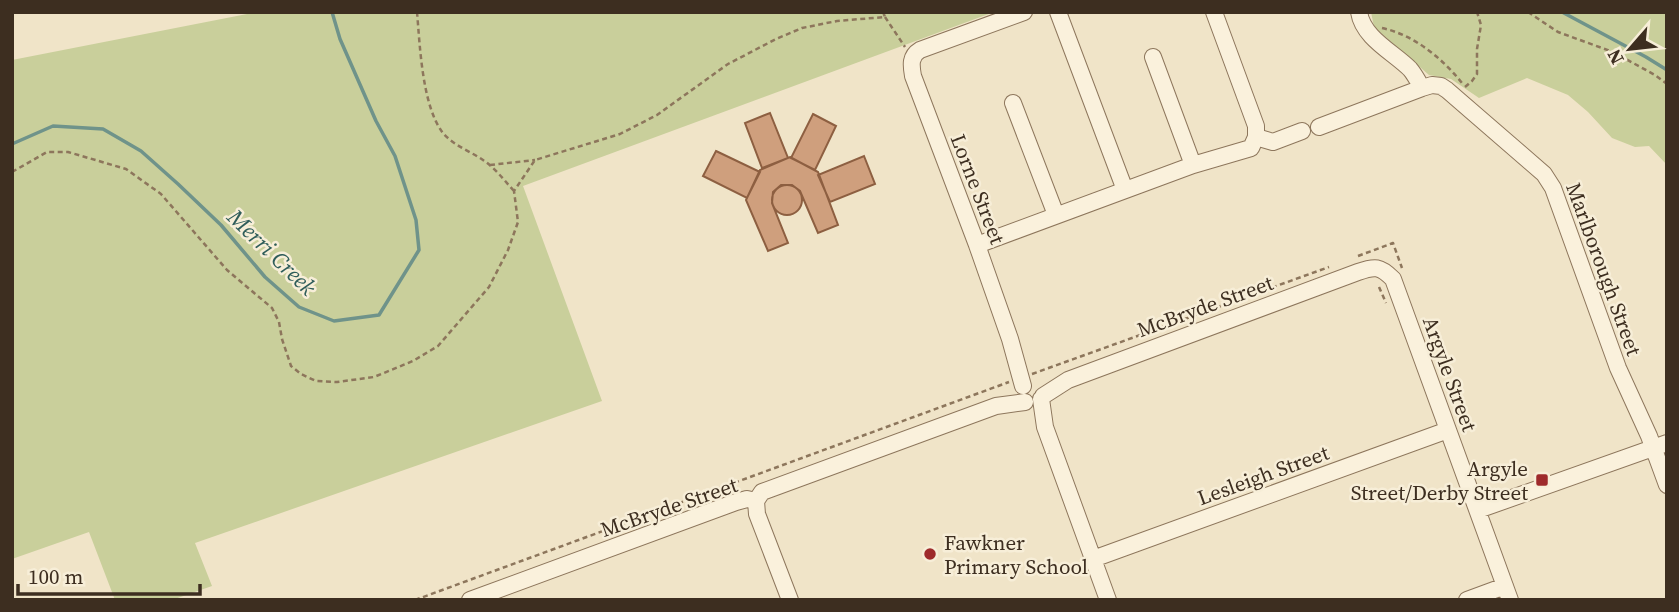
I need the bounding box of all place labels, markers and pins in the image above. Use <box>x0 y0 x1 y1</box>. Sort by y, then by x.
place label: Argyle Street/Derby Street <box>1351 454 1528 507</box>
marker: Argyle Street/Derby Street <box>1534 472 1550 488</box>
place label: Fawkner Primary School <box>944 528 1088 581</box>
marker: Fawkner Primary School <box>922 546 938 562</box>

